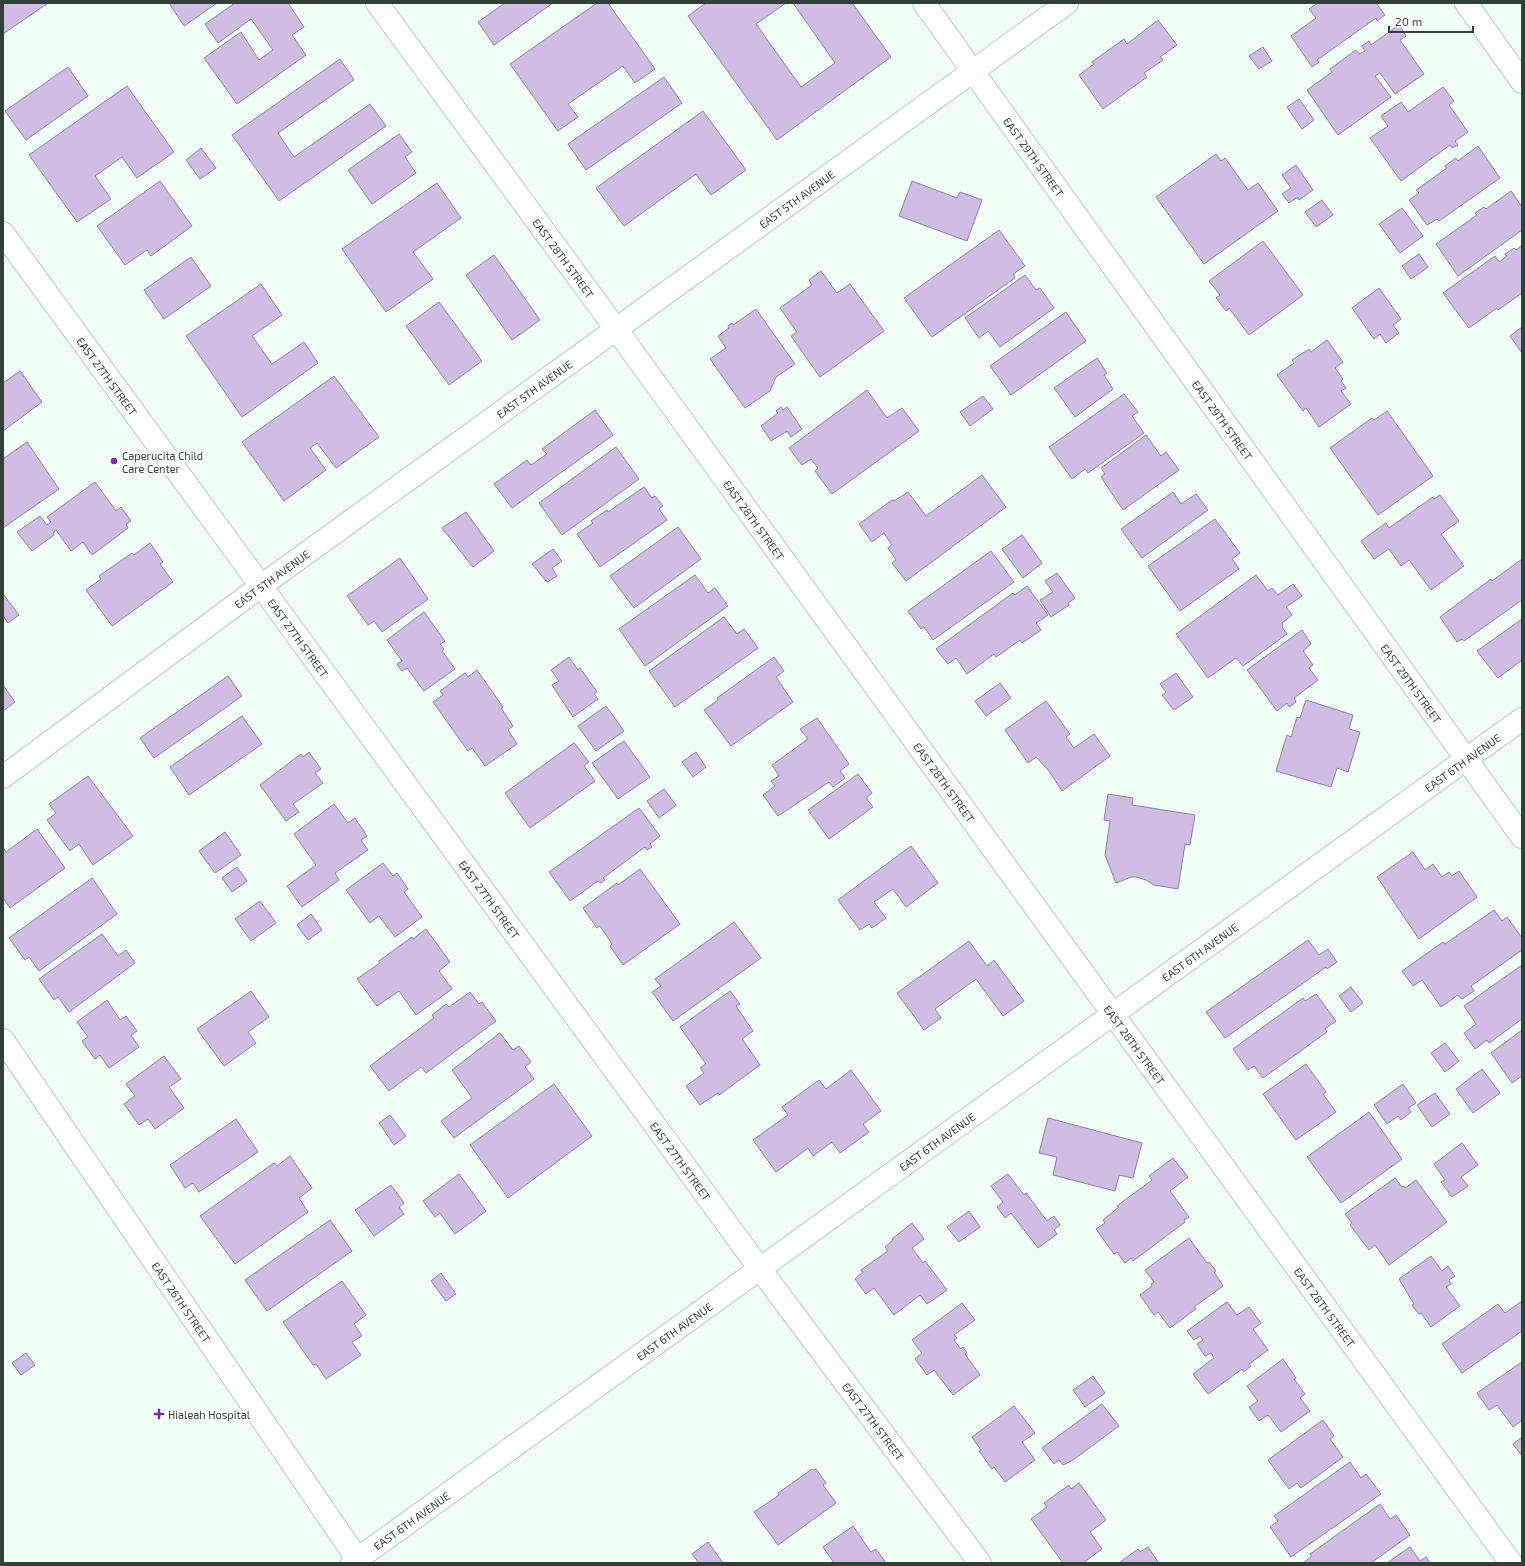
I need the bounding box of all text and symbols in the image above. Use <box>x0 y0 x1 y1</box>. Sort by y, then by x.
scale bar <box>1389 8 1473 34</box>
text: 20 m <box>1395 14 1422 28</box>
street label: EAST 29TH STREET <box>1001 114 1067 199</box>
street label: EAST 5TH AVENUE <box>756 167 837 230</box>
street label: EAST 28TH STREET <box>531 216 598 300</box>
street label: EAST 27TH STREET <box>74 334 141 418</box>
street label: EAST 5TH AVENUE <box>494 357 574 420</box>
street label: EAST 29TH STREET <box>1190 378 1256 463</box>
place label: Caperucita Child Care Center <box>122 449 203 475</box>
marker: Caperucita Child Care Center <box>109 456 119 466</box>
street label: EAST 28TH STREET <box>721 478 788 563</box>
street label: EAST 5TH AVENUE <box>231 547 312 610</box>
street label: EAST 27TH STREET <box>266 596 332 680</box>
street label: EAST 29TH STREET <box>1379 641 1445 726</box>
street label: EAST 6TH AVENUE <box>1422 730 1503 794</box>
street label: EAST 28TH STREET <box>912 740 978 825</box>
street label: EAST 27TH STREET <box>457 857 523 941</box>
street label: EAST 6TH AVENUE <box>1159 920 1240 983</box>
street label: EAST 28TH STREET <box>1102 1002 1168 1087</box>
street label: EAST 6TH AVENUE <box>896 1109 977 1173</box>
street label: EAST 27TH STREET <box>648 1119 714 1203</box>
street label: EAST 26TH STREET <box>150 1259 214 1345</box>
street label: EAST 28TH STREET <box>1292 1264 1359 1349</box>
street label: EAST 6TH AVENUE <box>633 1299 715 1363</box>
street label: EAST 27TH STREET <box>840 1380 907 1463</box>
marker: Hialeah Hospital <box>153 1408 165 1420</box>
place label: Hialeah Hospital <box>168 1408 251 1421</box>
street label: EAST 6TH AVENUE <box>371 1489 452 1552</box>

